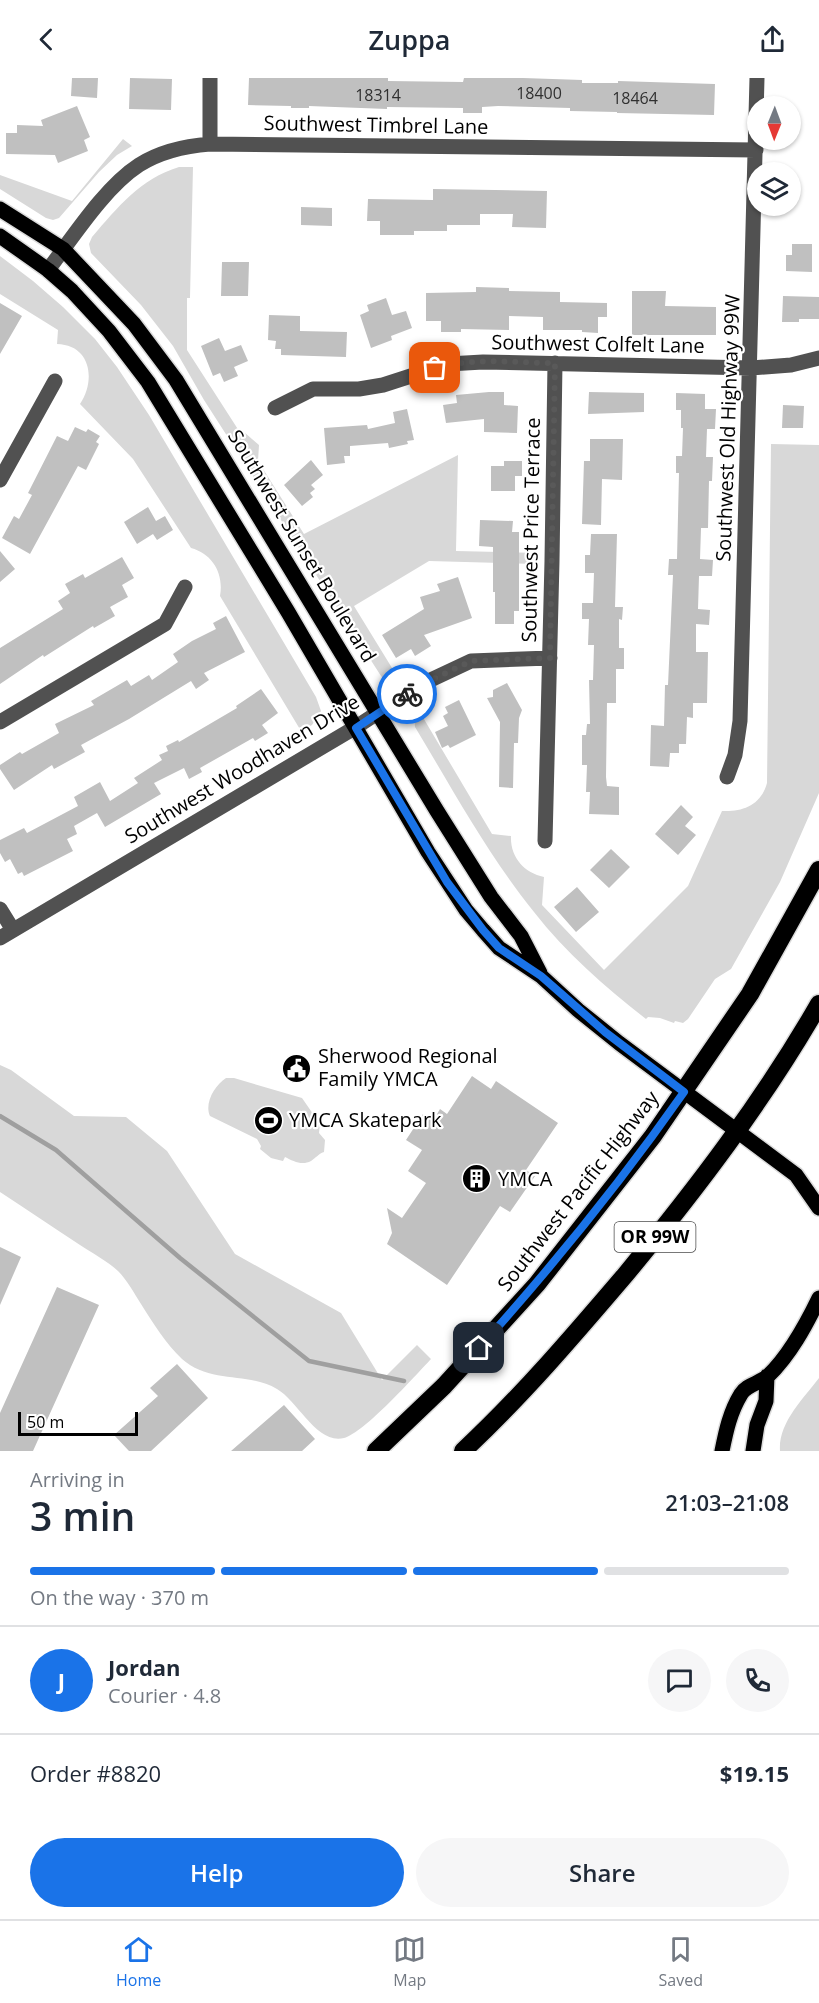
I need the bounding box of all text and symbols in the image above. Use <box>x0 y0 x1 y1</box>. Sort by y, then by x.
text: Zuppa <box>369 21 450 58</box>
icon: back <box>30 23 63 56</box>
icon: share <box>756 23 789 56</box>
house number: 18400 <box>516 82 562 104</box>
house number: 18314 <box>355 84 401 106</box>
house number: 18464 <box>612 87 658 109</box>
north arrow <box>747 96 801 150</box>
map controls <box>747 96 801 216</box>
street label: Southwest Timbrel Lane <box>263 109 489 140</box>
button: layers <box>747 162 801 216</box>
street label: Southwest Old Highway 99W <box>709 293 746 562</box>
street label: Southwest Colfelt Lane <box>491 328 705 359</box>
pin <box>409 342 460 393</box>
icon: bag <box>418 351 451 384</box>
street label: Southwest Price Terrace <box>515 417 546 643</box>
street label: Southwest Sunset Boulevard <box>222 424 383 667</box>
courier <box>377 664 437 724</box>
icon: bike <box>391 678 424 711</box>
street label: Southwest Woodhaven Drive <box>119 688 364 849</box>
place label: Sherwood Regional Family YMCA <box>318 1042 498 1092</box>
public building icon: Sherwood Regional Family YMCA <box>281 1052 313 1084</box>
street label: Southwest Pacific Highway <box>491 1084 665 1296</box>
sports icon: YMCA Skatepark <box>252 1104 284 1136</box>
place label: YMCA Skatepark <box>289 1106 442 1133</box>
building icon: YMCA <box>461 1163 493 1195</box>
place label: YMCA <box>498 1165 553 1192</box>
road number: OR 99W <box>614 1222 696 1252</box>
pin <box>453 1322 504 1373</box>
icon: home <box>462 1331 495 1364</box>
scale bar <box>18 1409 138 1436</box>
text: 50 m <box>27 1411 64 1433</box>
text: Arriving in <box>30 1466 125 1493</box>
text: 21:03–21:08 <box>665 1487 789 1517</box>
text: 3 min <box>30 1489 135 1542</box>
text: On the way · 370 m <box>30 1584 209 1611</box>
button: chat <box>648 1649 711 1712</box>
button: phone <box>726 1649 789 1712</box>
text: Jordan <box>108 1652 181 1682</box>
text: J <box>58 1665 65 1695</box>
text: Courier · 4.8 <box>108 1682 221 1709</box>
text: Order #8820 <box>30 1758 161 1788</box>
text: $19.15 <box>720 1758 789 1788</box>
button: Help <box>30 1838 404 1907</box>
button: Share <box>416 1838 789 1907</box>
tab: Home <box>116 1933 161 1991</box>
tab: Map <box>393 1933 426 1991</box>
tab: Saved <box>658 1933 703 1991</box>

